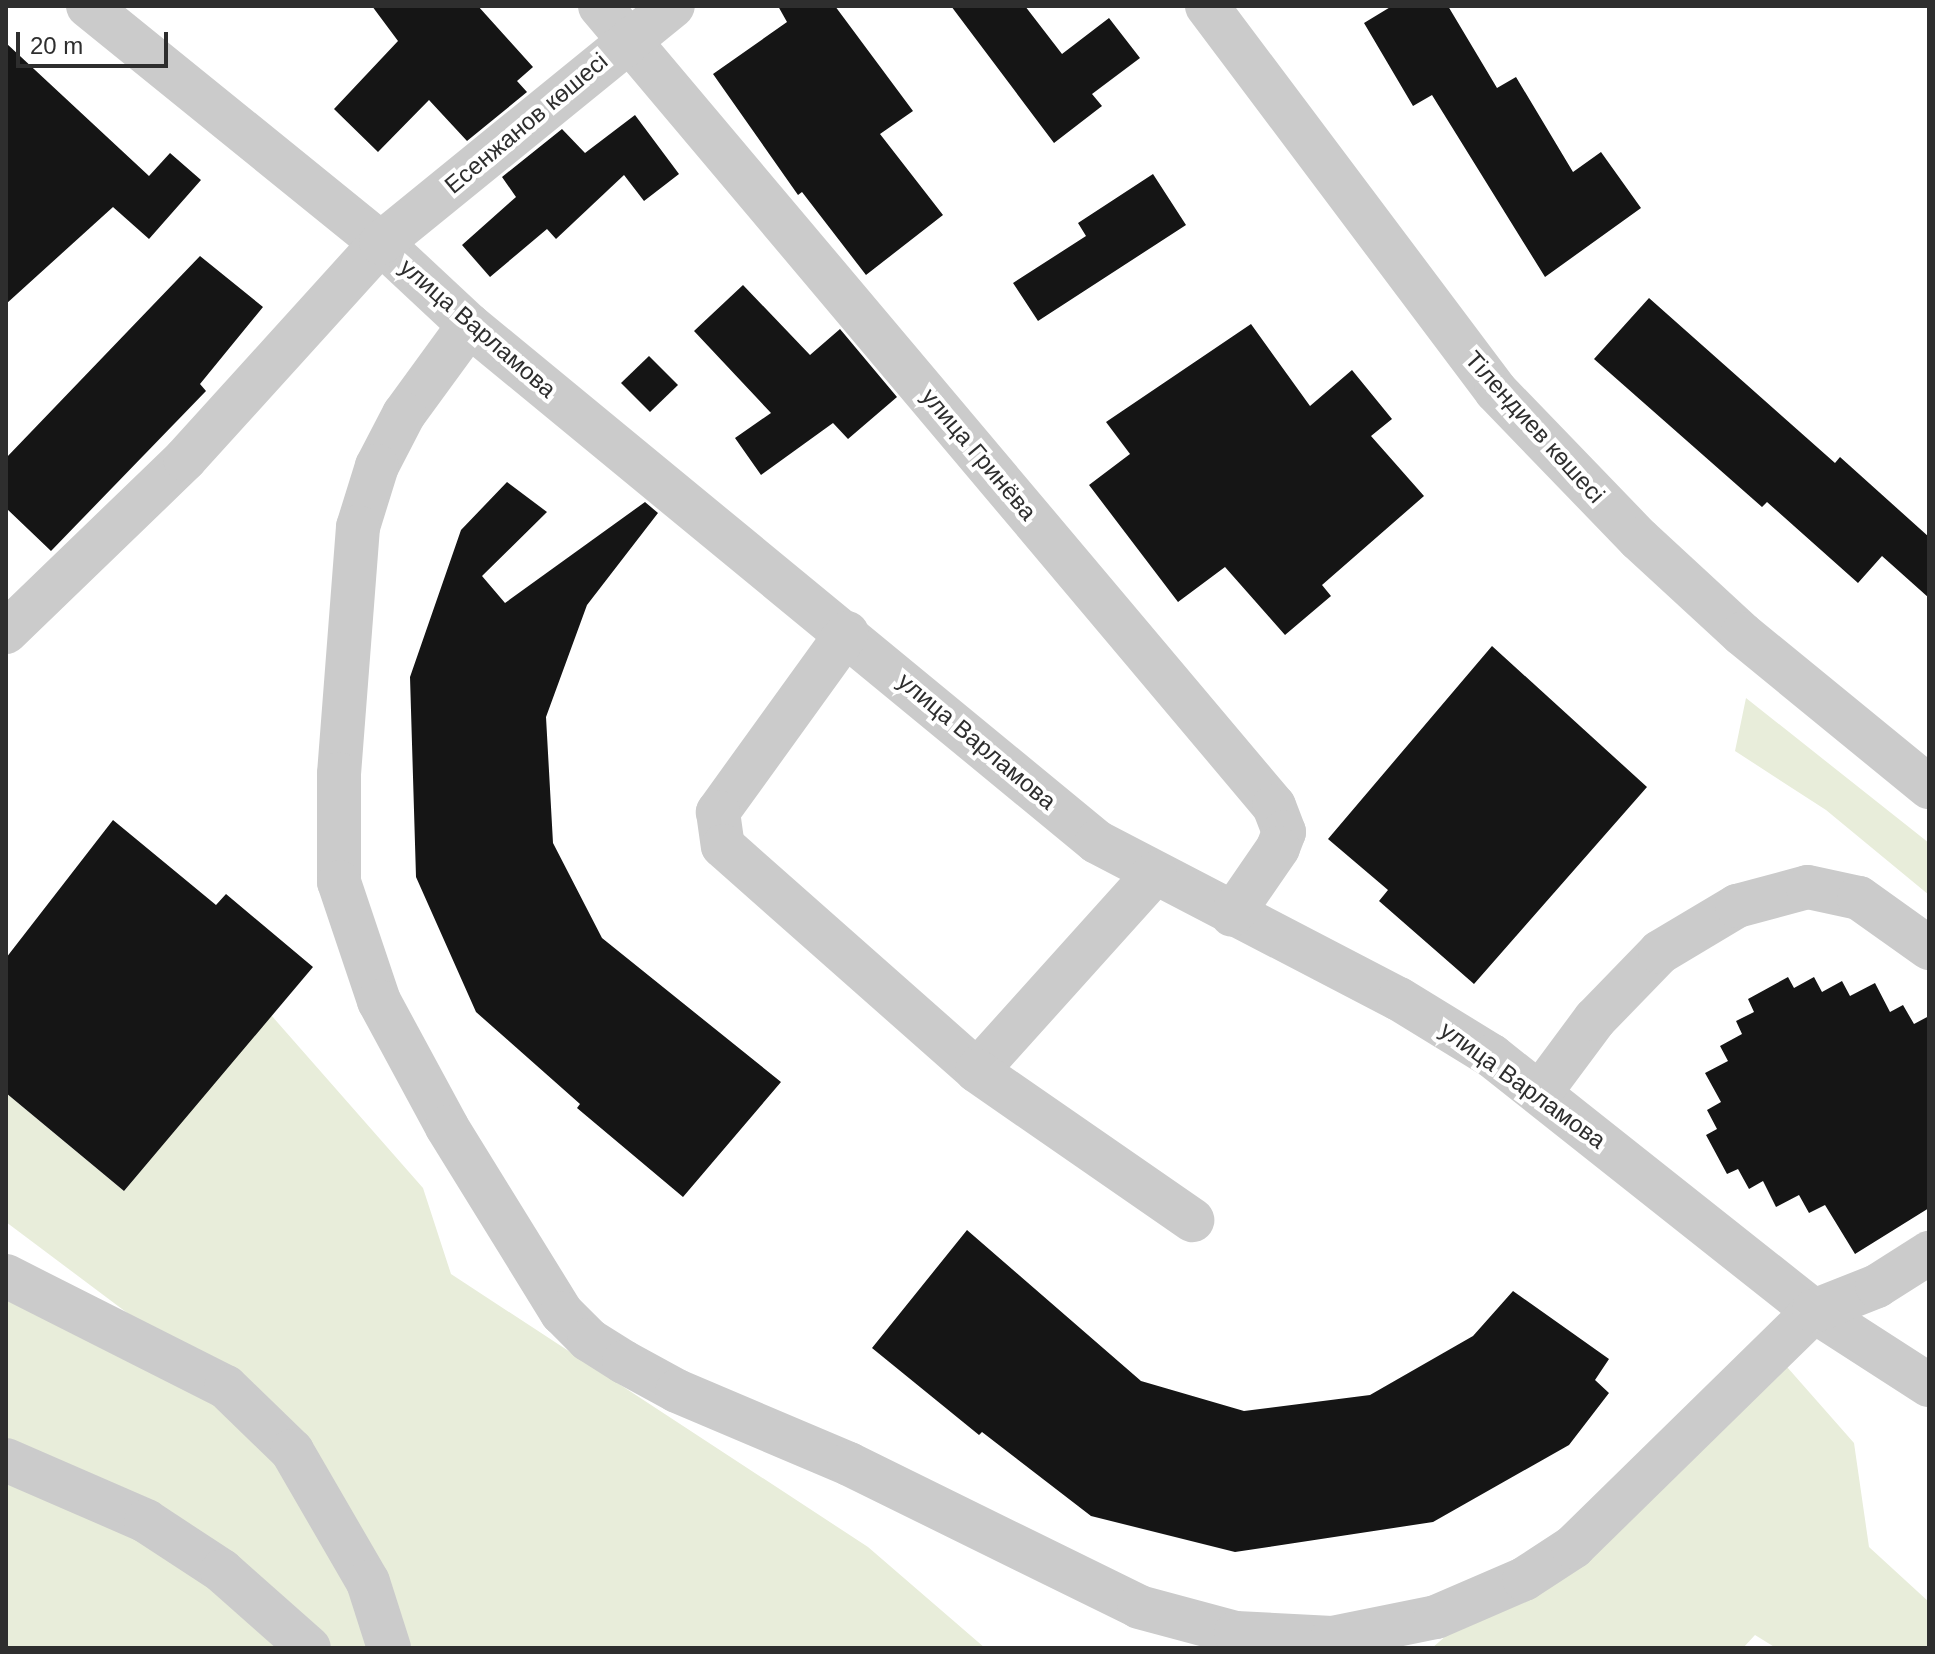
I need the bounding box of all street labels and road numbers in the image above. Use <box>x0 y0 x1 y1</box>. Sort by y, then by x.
street label: Есенжанов көшесі <box>439 47 613 199</box>
street label: улица Варламова <box>394 252 562 404</box>
street label: Тілендиев көшесі <box>1459 345 1611 509</box>
street label: улица Гринёва <box>915 382 1043 526</box>
street label: улица Варламова <box>892 666 1062 816</box>
street label: улица Варламова <box>1435 1015 1611 1155</box>

